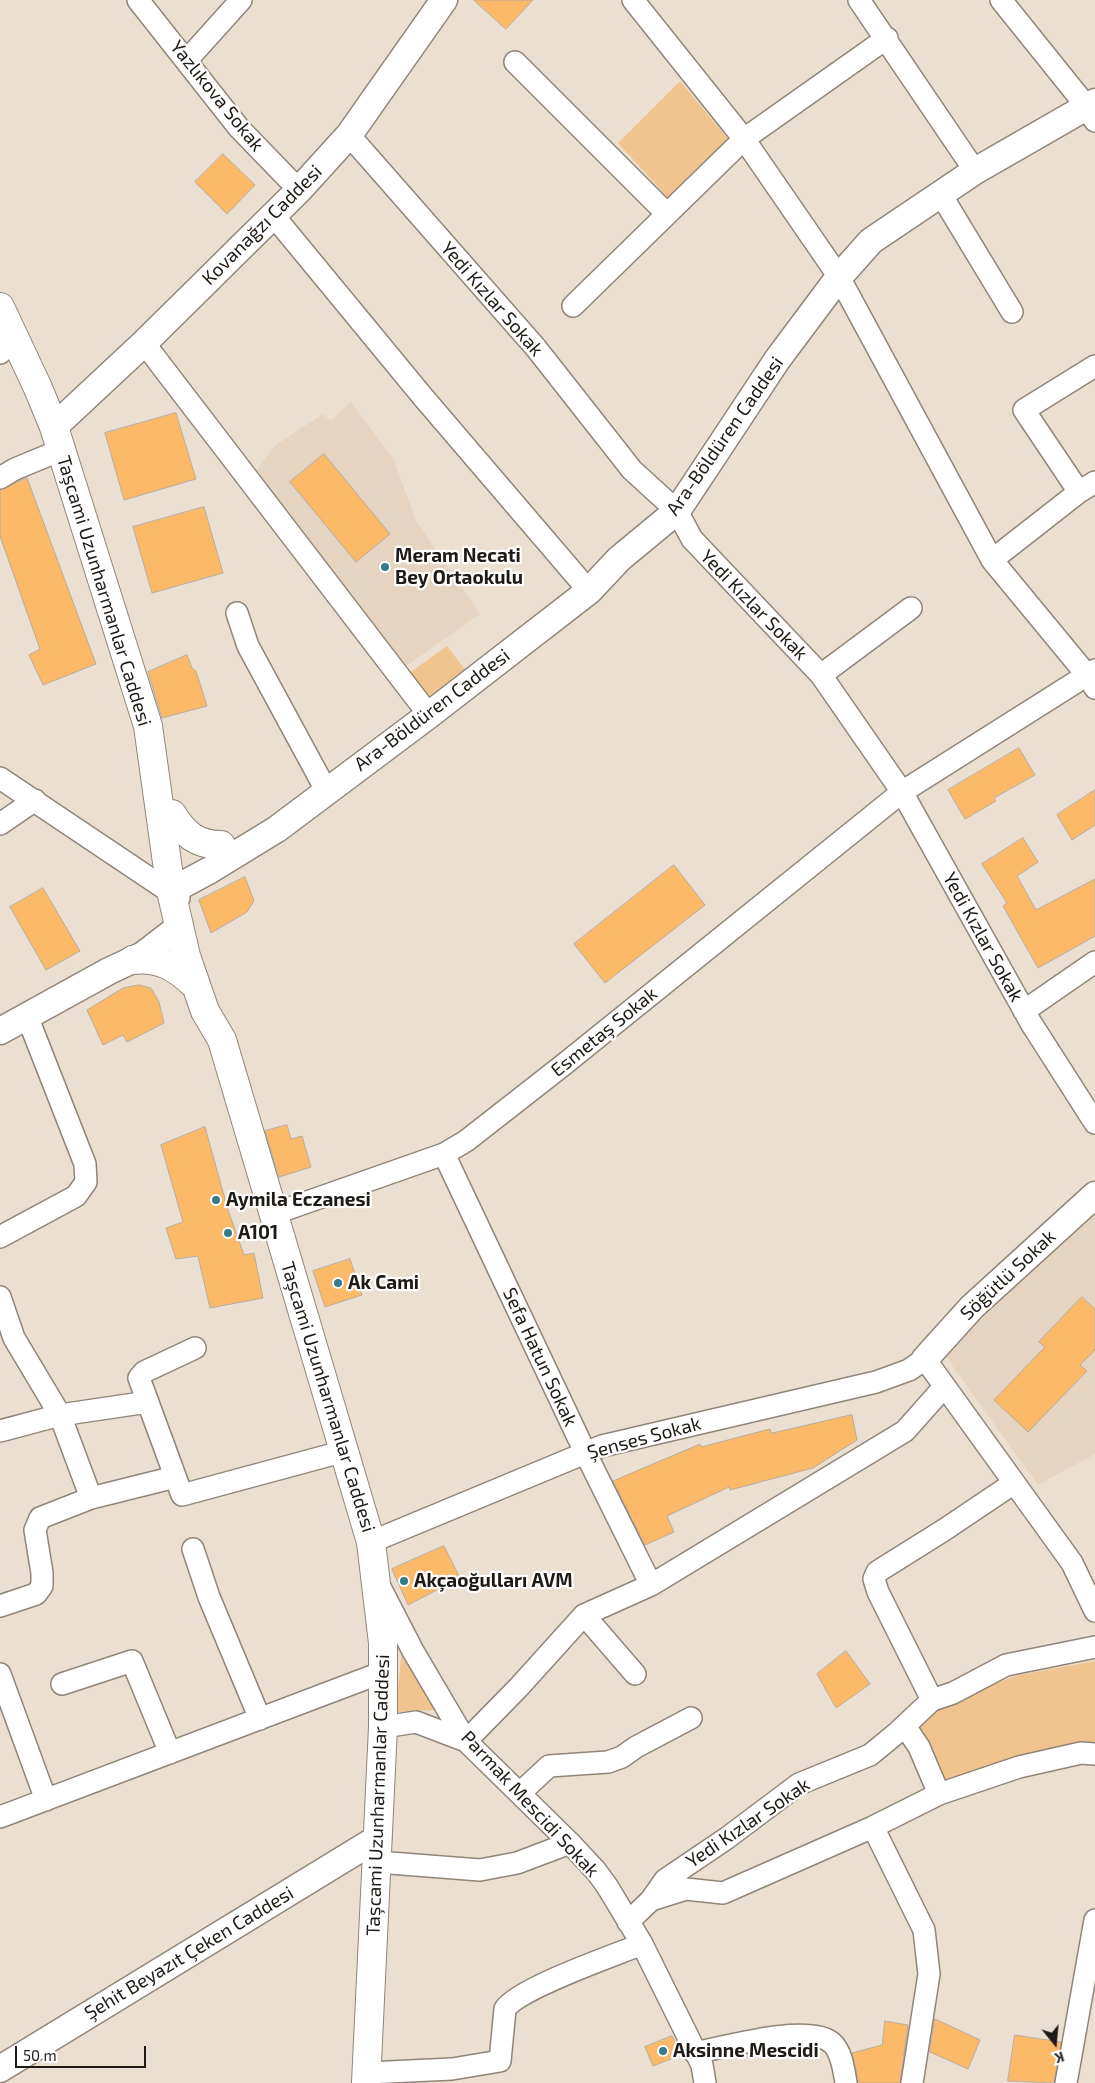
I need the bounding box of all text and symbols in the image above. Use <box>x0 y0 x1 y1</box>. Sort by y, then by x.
street label: Yazlıkova Sokak <box>165 36 269 156</box>
street label: Kovanağzı Caddesi <box>197 160 327 290</box>
street label: Yedi Kızlar Sokak <box>436 237 548 361</box>
street label: Ara-Böldüren Caddesi <box>662 352 788 520</box>
street label: Taşcami Uzunharmanlar Caddesi <box>52 453 156 729</box>
place label: Meram Necati Bey Ortaokulu <box>395 545 523 589</box>
street label: Yedi Kızlar Sokak <box>696 545 812 665</box>
marker: Meram Necati Bey Ortaokulu <box>379 561 391 573</box>
street label: Ara-Böldüren Caddesi <box>350 644 514 776</box>
street label: Yedi Kızlar Sokak <box>938 868 1028 1006</box>
street label: Esmetaş Sokak <box>546 982 662 1082</box>
place label: Aymila Eczanesi <box>226 1189 371 1211</box>
marker: Aymila Eczanesi <box>210 1194 222 1206</box>
place label: A101 <box>238 1222 278 1244</box>
street label: Söğütlü Sokak <box>956 1225 1060 1325</box>
marker: A101 <box>222 1227 234 1239</box>
street label: Taşcami Uzunharmanlar Caddesi <box>276 1259 380 1535</box>
place label: Ak Cami <box>348 1272 419 1294</box>
marker: Ak Cami <box>332 1277 344 1289</box>
street label: Sefa Hatun Sokak <box>498 1284 582 1430</box>
street label: Şenses Sokak <box>585 1412 703 1464</box>
place label: Akçaoğulları AVM <box>414 1570 573 1592</box>
marker: Akçaoğulları AVM <box>398 1575 410 1587</box>
street label: Taşcami Uzunharmanlar Caddesi <box>362 1654 394 1936</box>
street label: Parmak Mescidi Sokak <box>456 1726 604 1882</box>
street label: Yedi Kızlar Sokak <box>682 1773 814 1873</box>
street label: Şehit Beyazıt Çeken Caddesi <box>80 1881 298 2025</box>
north arrow <box>1030 2018 1080 2068</box>
scale bar <box>18 2036 149 2068</box>
place label: Aksinne Mescidi <box>673 2040 819 2062</box>
marker: Aksinne Mescidi <box>657 2045 669 2057</box>
text: 50 m <box>23 2046 57 2064</box>
text: K <box>1053 2048 1066 2067</box>

